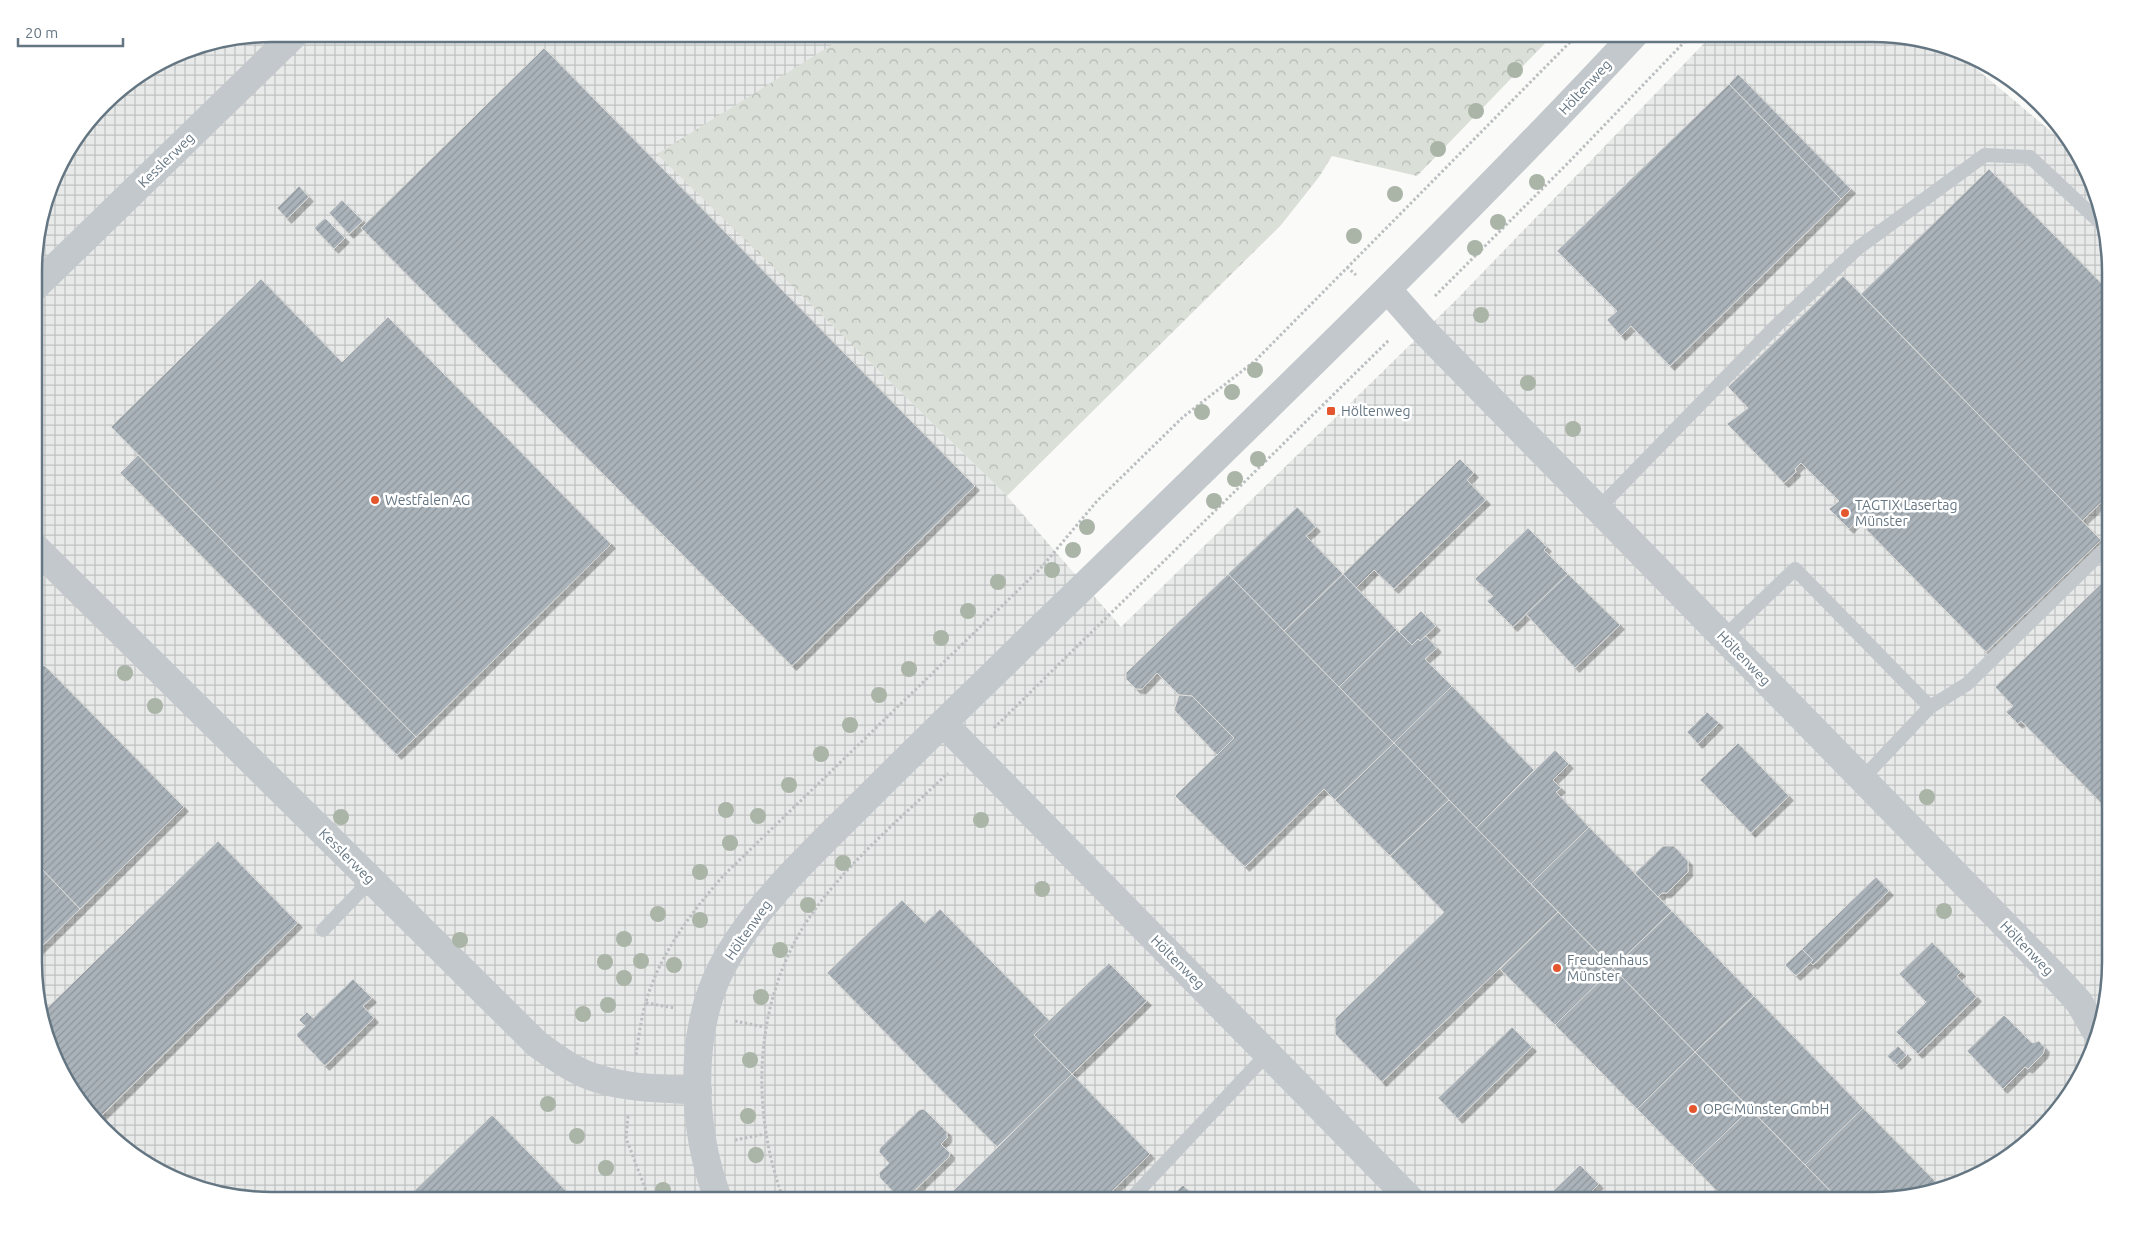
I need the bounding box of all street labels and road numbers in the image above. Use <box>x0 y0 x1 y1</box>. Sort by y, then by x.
street label: Höltenweg <box>1555 56 1615 118</box>
street label: Kesslerweg <box>135 129 197 191</box>
street label: Höltenweg <box>1714 627 1774 689</box>
street label: Kesslerweg <box>316 825 378 887</box>
street label: Höltenweg <box>722 897 774 963</box>
street label: Höltenweg <box>1997 917 2057 979</box>
street label: Höltenweg <box>1148 932 1208 992</box>

